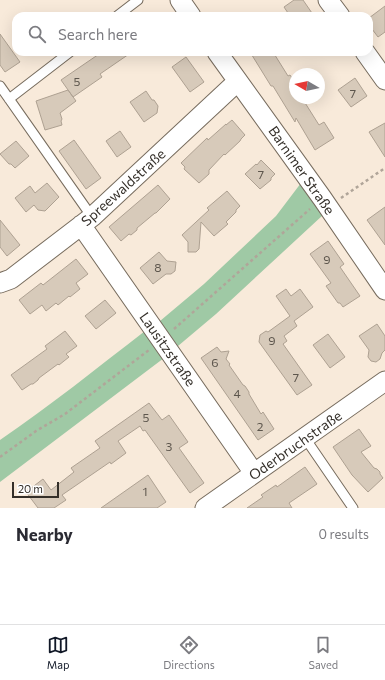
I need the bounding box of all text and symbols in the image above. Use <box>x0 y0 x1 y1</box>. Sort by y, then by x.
search box <box>12 12 373 56</box>
icon: search <box>26 23 48 45</box>
text: Search here <box>58 25 137 43</box>
north arrow <box>289 68 325 104</box>
house number: 5 <box>74 74 81 88</box>
house number: 7 <box>350 86 356 100</box>
street label: Barnimer Straße <box>265 123 339 217</box>
street label: Spreewaldstraße <box>77 145 169 229</box>
house number: 7 <box>258 167 264 181</box>
house number: 9 <box>323 252 331 266</box>
house number: 8 <box>154 260 162 274</box>
street label: Lausitzstraße <box>136 309 200 389</box>
house number: 9 <box>268 333 276 347</box>
house number: 6 <box>211 355 219 369</box>
house number: 7 <box>293 370 299 384</box>
house number: 4 <box>233 386 241 400</box>
street label: Oderbruchstraße <box>245 407 345 483</box>
house number: 5 <box>143 410 150 424</box>
house number: 2 <box>257 419 264 433</box>
house number: 3 <box>166 439 173 453</box>
scale bar <box>12 480 59 499</box>
text: 20 m <box>18 482 43 495</box>
house number: 1 <box>142 484 148 498</box>
text: Nearby <box>16 524 73 545</box>
text: 0 results <box>318 526 369 542</box>
tab: Map <box>47 634 70 671</box>
tab: Directions <box>163 634 215 671</box>
tab: Saved <box>308 634 338 671</box>

